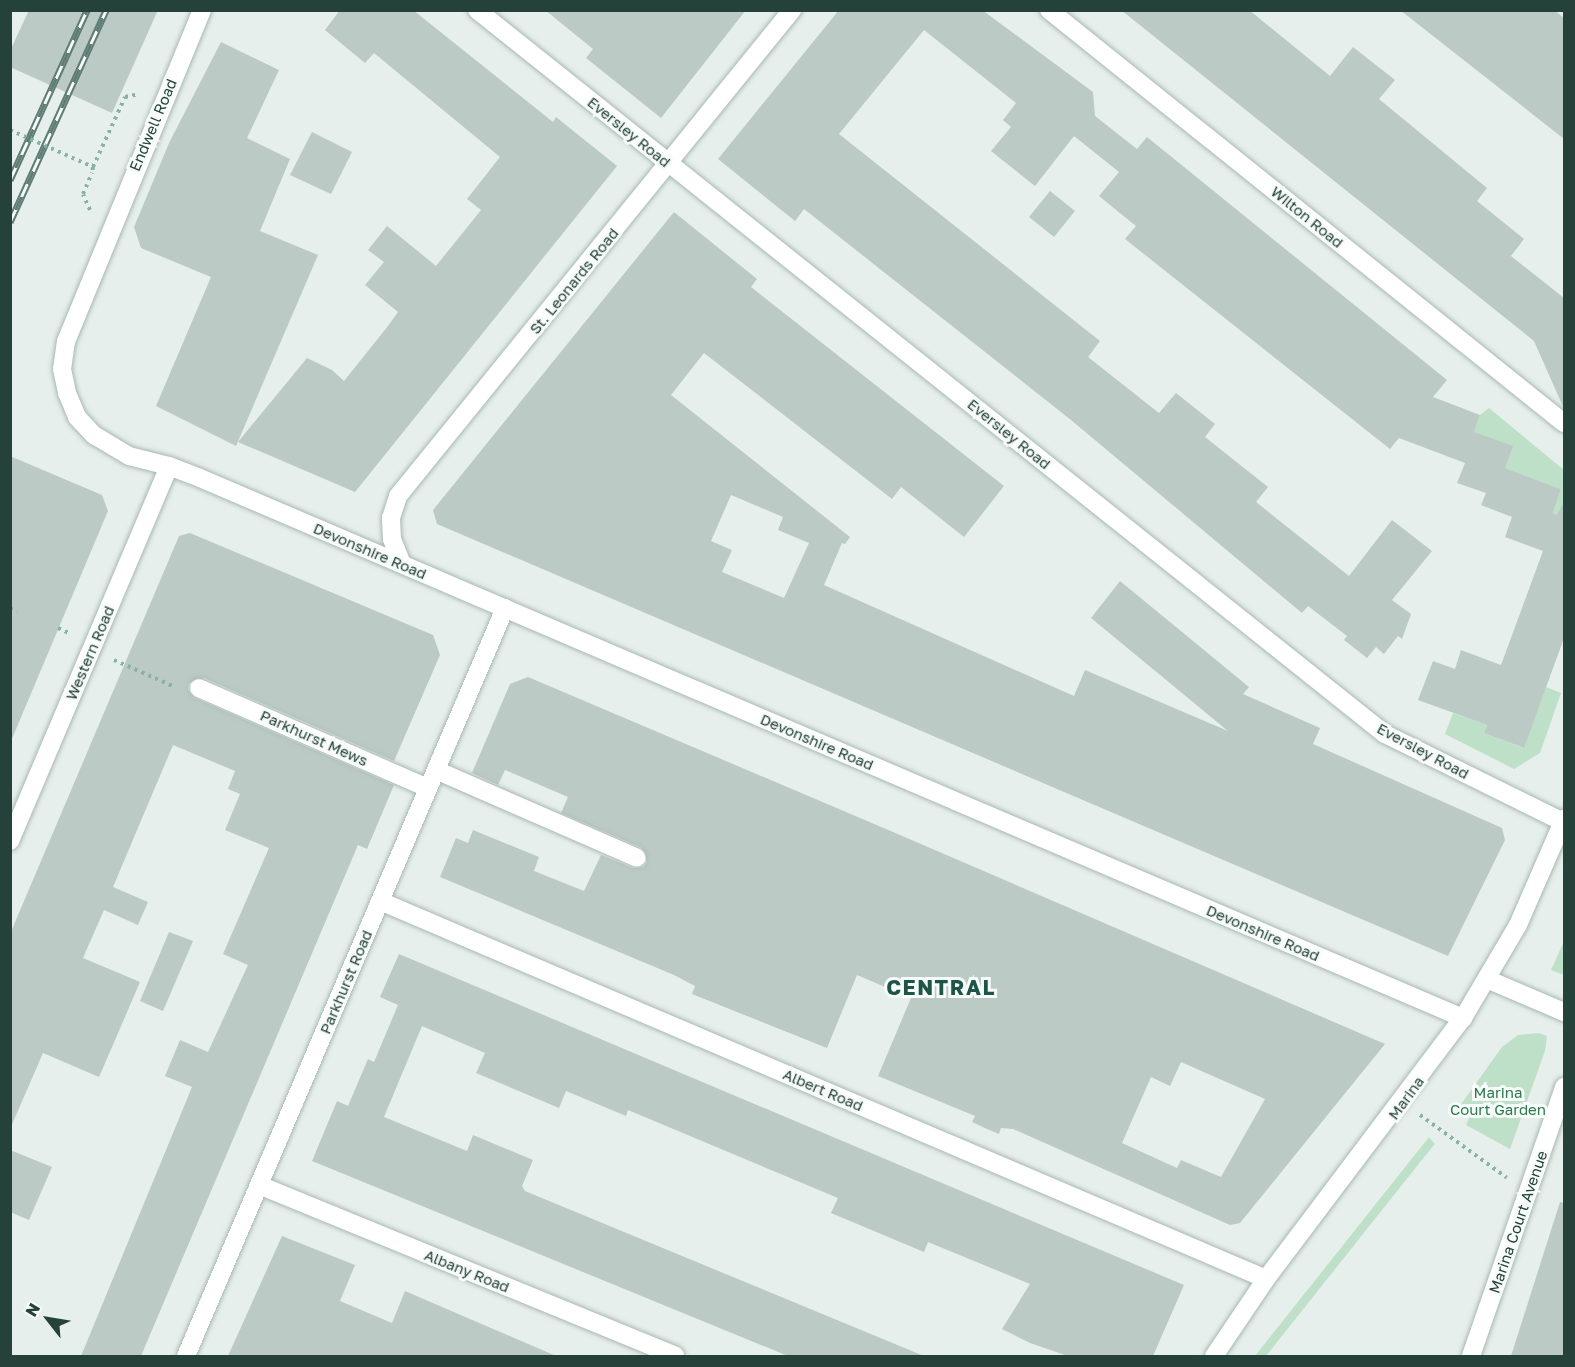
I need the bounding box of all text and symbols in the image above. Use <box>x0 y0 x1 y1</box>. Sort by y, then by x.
street label: Endwell Road <box>125 76 181 174</box>
street label: Eversley Road <box>584 93 674 171</box>
street label: Wilton Road <box>1267 182 1347 252</box>
street label: St. Leonards Road <box>526 224 622 338</box>
street label: Eversley Road <box>964 395 1054 473</box>
street label: Devonshire Road <box>311 519 429 583</box>
street label: Western Road <box>62 603 118 703</box>
street label: Parkhurst Mews <box>257 706 371 770</box>
street label: Devonshire Road <box>758 710 876 774</box>
street label: Eversley Road <box>1374 719 1472 783</box>
street label: Devonshire Road <box>1204 901 1322 965</box>
street label: Parkhurst Road <box>316 927 376 1037</box>
district label: CENTRAL <box>886 974 996 1000</box>
street label: Albert Road <box>780 1065 866 1115</box>
street label: Marina <box>1384 1073 1428 1123</box>
park label: Marina Court Garden <box>1450 1083 1546 1118</box>
street label: Marina Court Avenue <box>1485 1148 1551 1296</box>
street label: Albany Road <box>422 1246 512 1296</box>
north arrow <box>18 1289 78 1349</box>
text: N <box>21 1299 44 1320</box>

